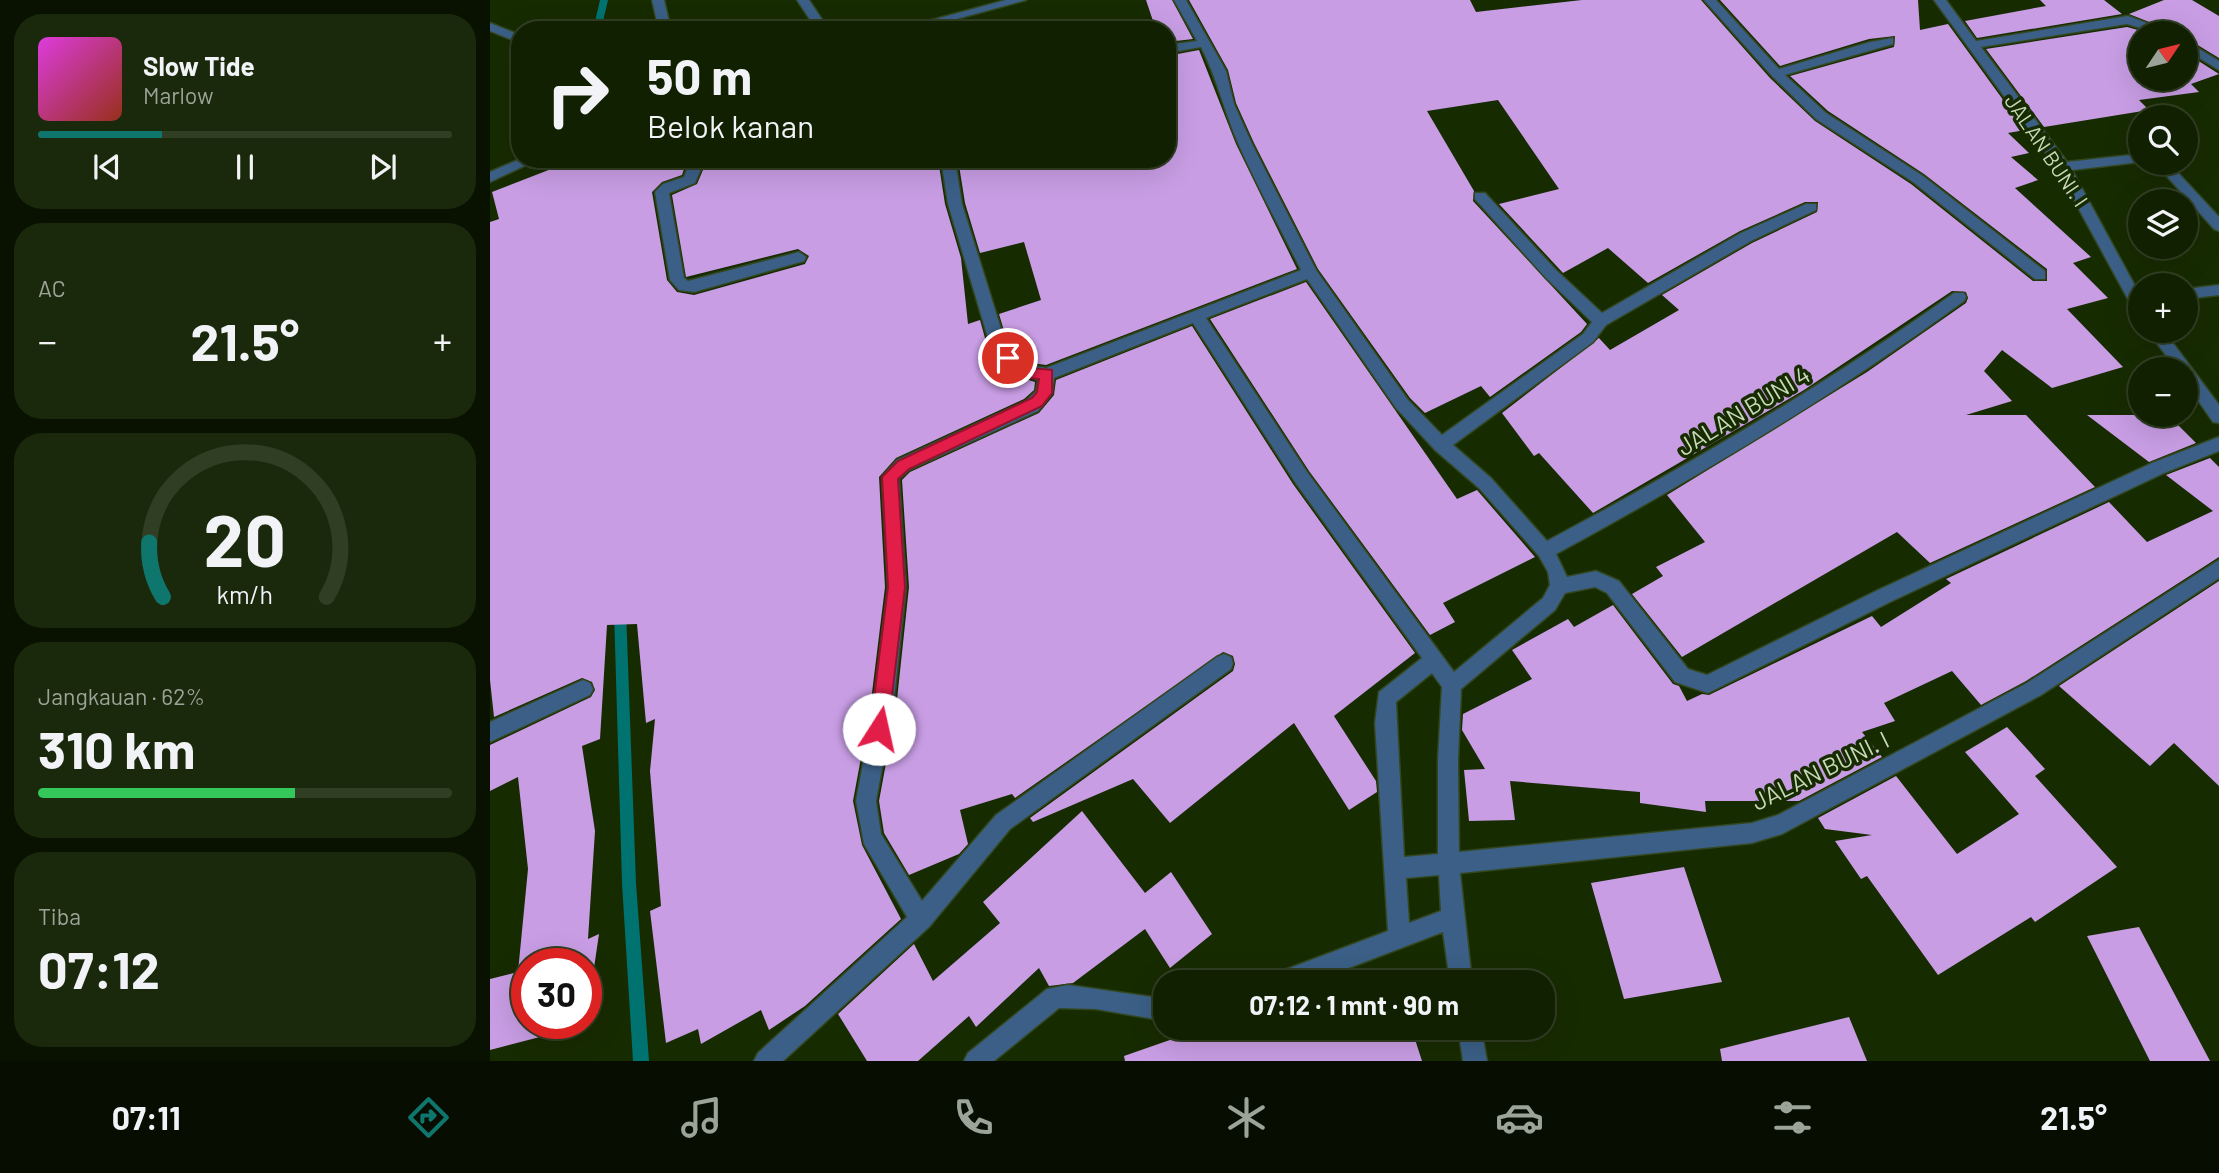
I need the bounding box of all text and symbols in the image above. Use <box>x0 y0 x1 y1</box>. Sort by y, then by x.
north arrow <box>2128 21 2198 91</box>
map controls <box>2128 21 2198 427</box>
text: 50 m <box>647 46 752 105</box>
icon: right <box>532 49 623 140</box>
text: Slow Tide <box>143 50 255 81</box>
text: Marlow <box>143 81 214 109</box>
street label: JALAN BUNI. I <box>2000 89 2094 211</box>
button: search <box>2128 105 2198 175</box>
text: Belok kanan <box>647 106 814 144</box>
icon: previous <box>88 148 126 186</box>
icon: pause <box>226 148 264 186</box>
icon: next <box>364 148 402 186</box>
button: layers <box>2128 189 2198 259</box>
button: + <box>2128 273 2198 343</box>
text: AC <box>38 274 66 302</box>
text: 21.5° <box>191 309 299 371</box>
text: − <box>38 317 57 363</box>
text: + <box>433 317 452 363</box>
pin <box>978 328 1038 388</box>
icon: arrive <box>989 339 1027 377</box>
button: − <box>2128 357 2198 427</box>
street label: JALAN BUNI 4 <box>1671 359 1815 461</box>
text: 20 <box>204 494 286 582</box>
text: km/h <box>217 578 273 608</box>
text: Jangkauan · 62% <box>38 682 205 710</box>
position arrow <box>842 692 916 766</box>
text: 310 km <box>38 717 196 779</box>
street label: JALAN BUNI. I <box>1747 724 1893 816</box>
text: Tiba <box>38 902 81 930</box>
text: 07:12 <box>38 937 160 999</box>
speed limit sign: 30 <box>511 948 602 1039</box>
text: 07:12 · 1 mnt · 90 m <box>1249 989 1459 1020</box>
icon: directions <box>404 1093 453 1142</box>
icon: music <box>677 1093 726 1142</box>
icon: phone <box>949 1093 998 1142</box>
icon: climate <box>1222 1093 1271 1142</box>
icon: car <box>1495 1093 1544 1142</box>
icon: filters <box>1768 1093 1817 1142</box>
text: 07:11 <box>112 1098 180 1136</box>
text: 21.5° <box>2040 1098 2107 1136</box>

